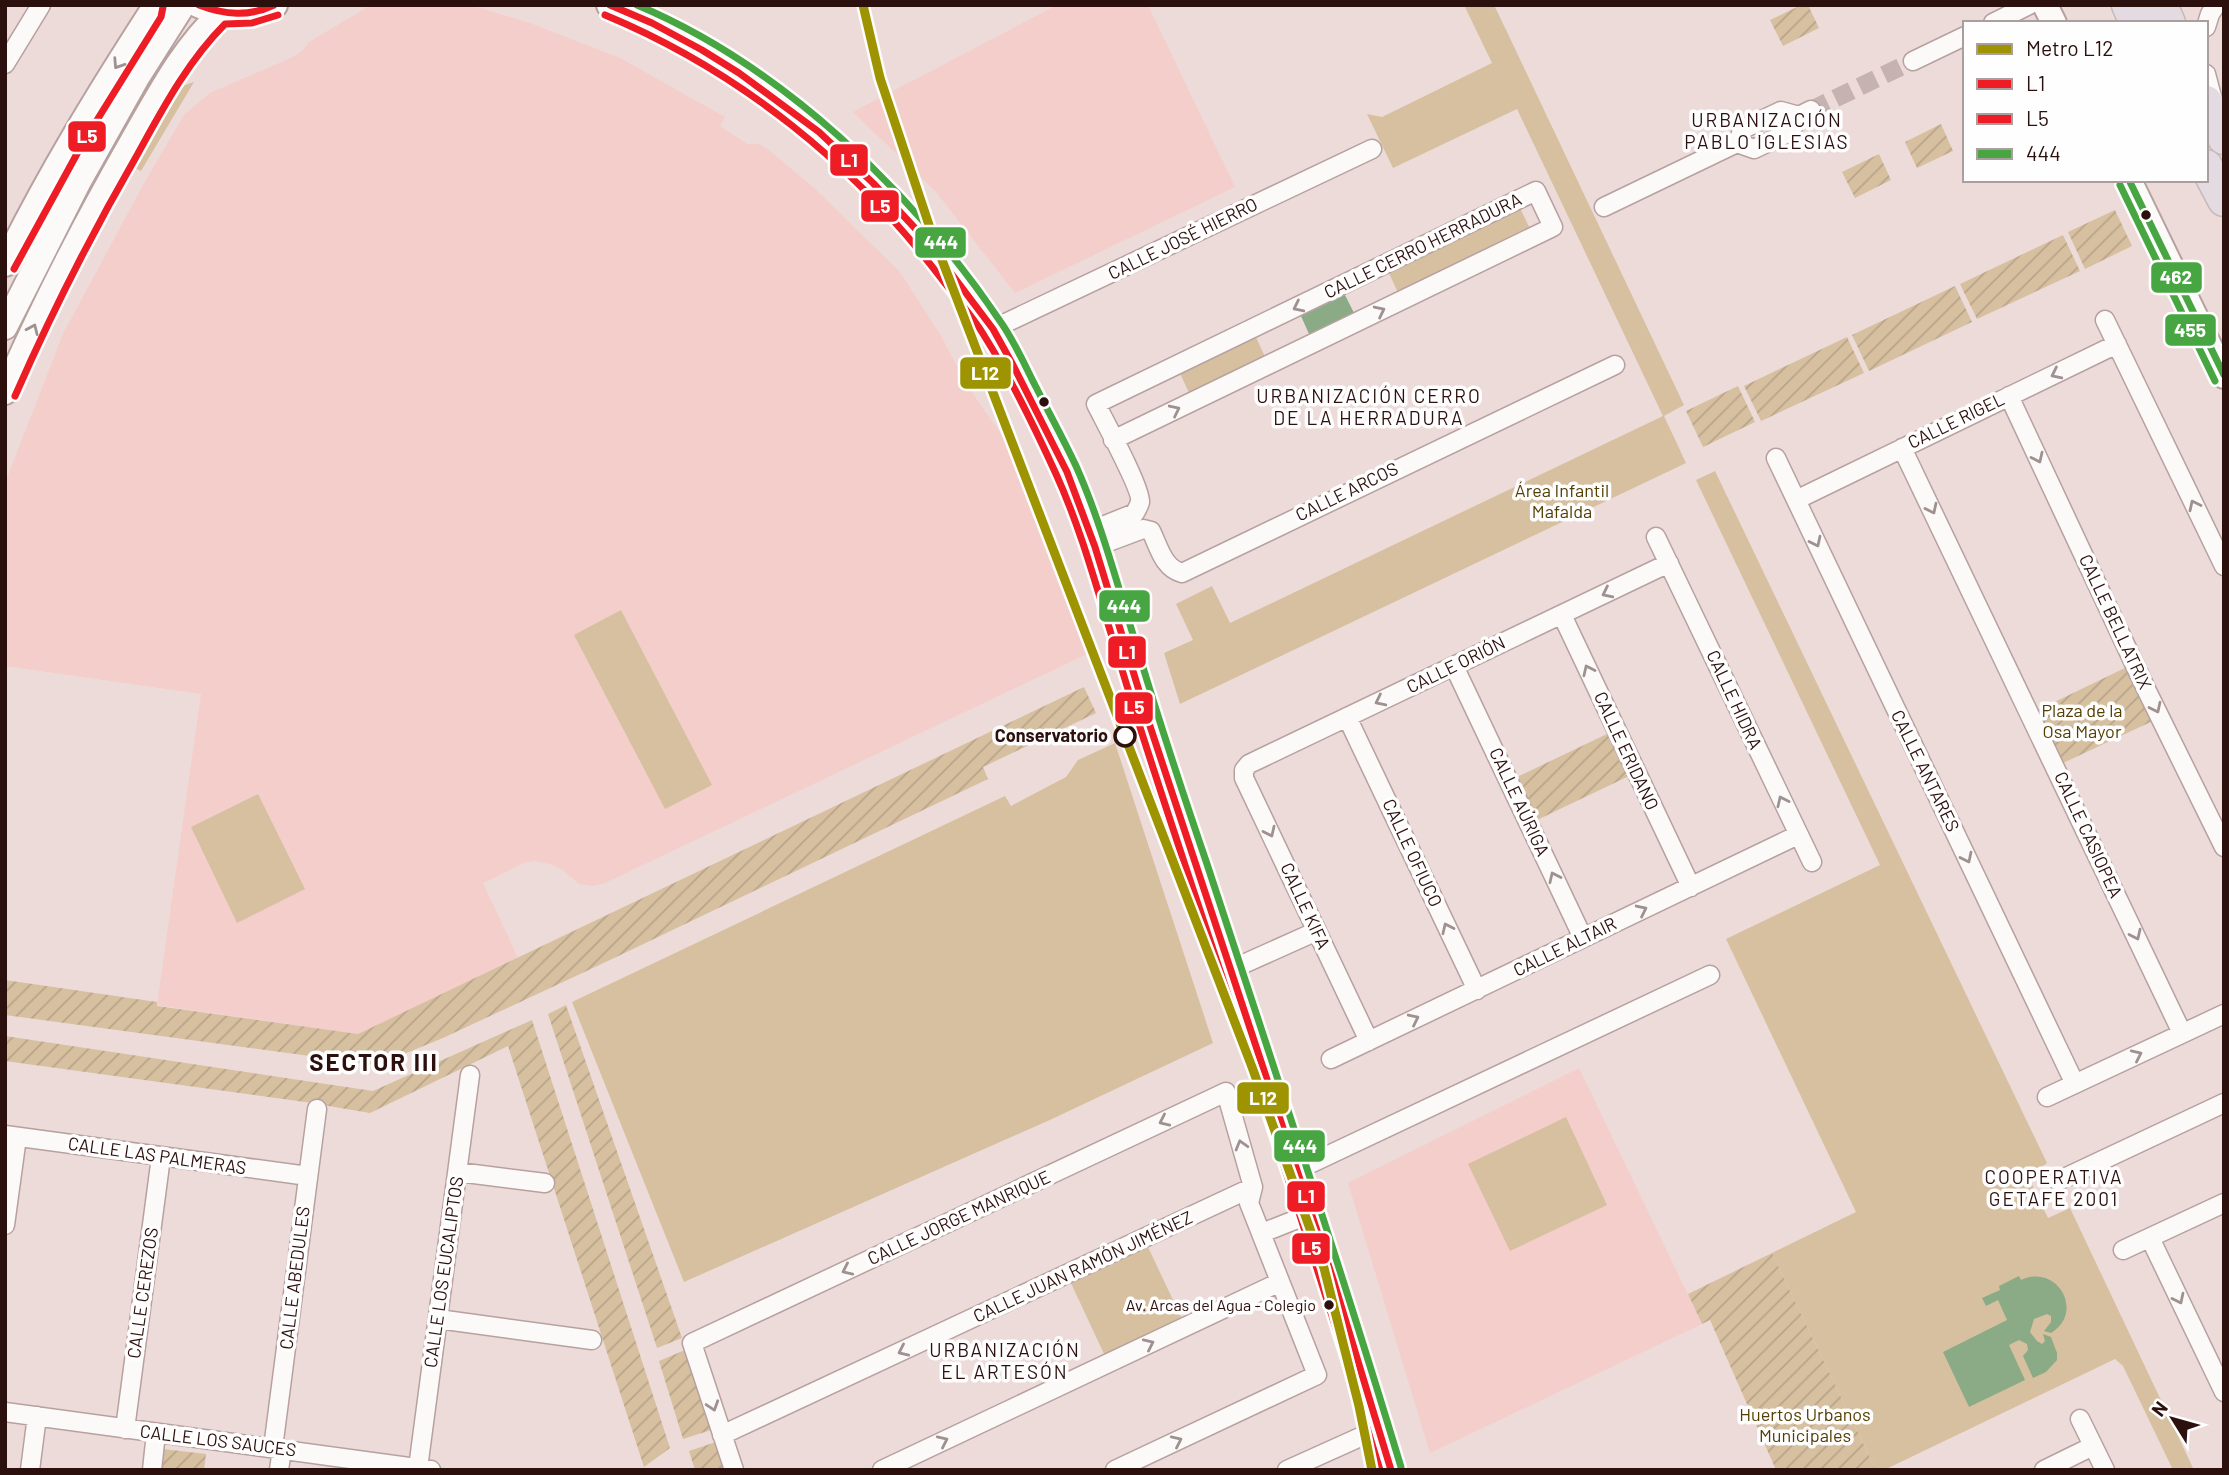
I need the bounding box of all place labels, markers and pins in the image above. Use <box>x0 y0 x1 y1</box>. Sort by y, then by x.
unlabelled marker <box>2139 208 2153 222</box>
unlabelled marker <box>1037 395 1051 409</box>
place label: Conservatorio <box>995 724 1108 746</box>
marker: Conservatorio <box>1114 725 1136 747</box>
place label: Av. Arcas del Agua - Colegio <box>1126 1295 1316 1314</box>
marker: Av. Arcas del Agua - Colegio <box>1322 1298 1336 1312</box>

